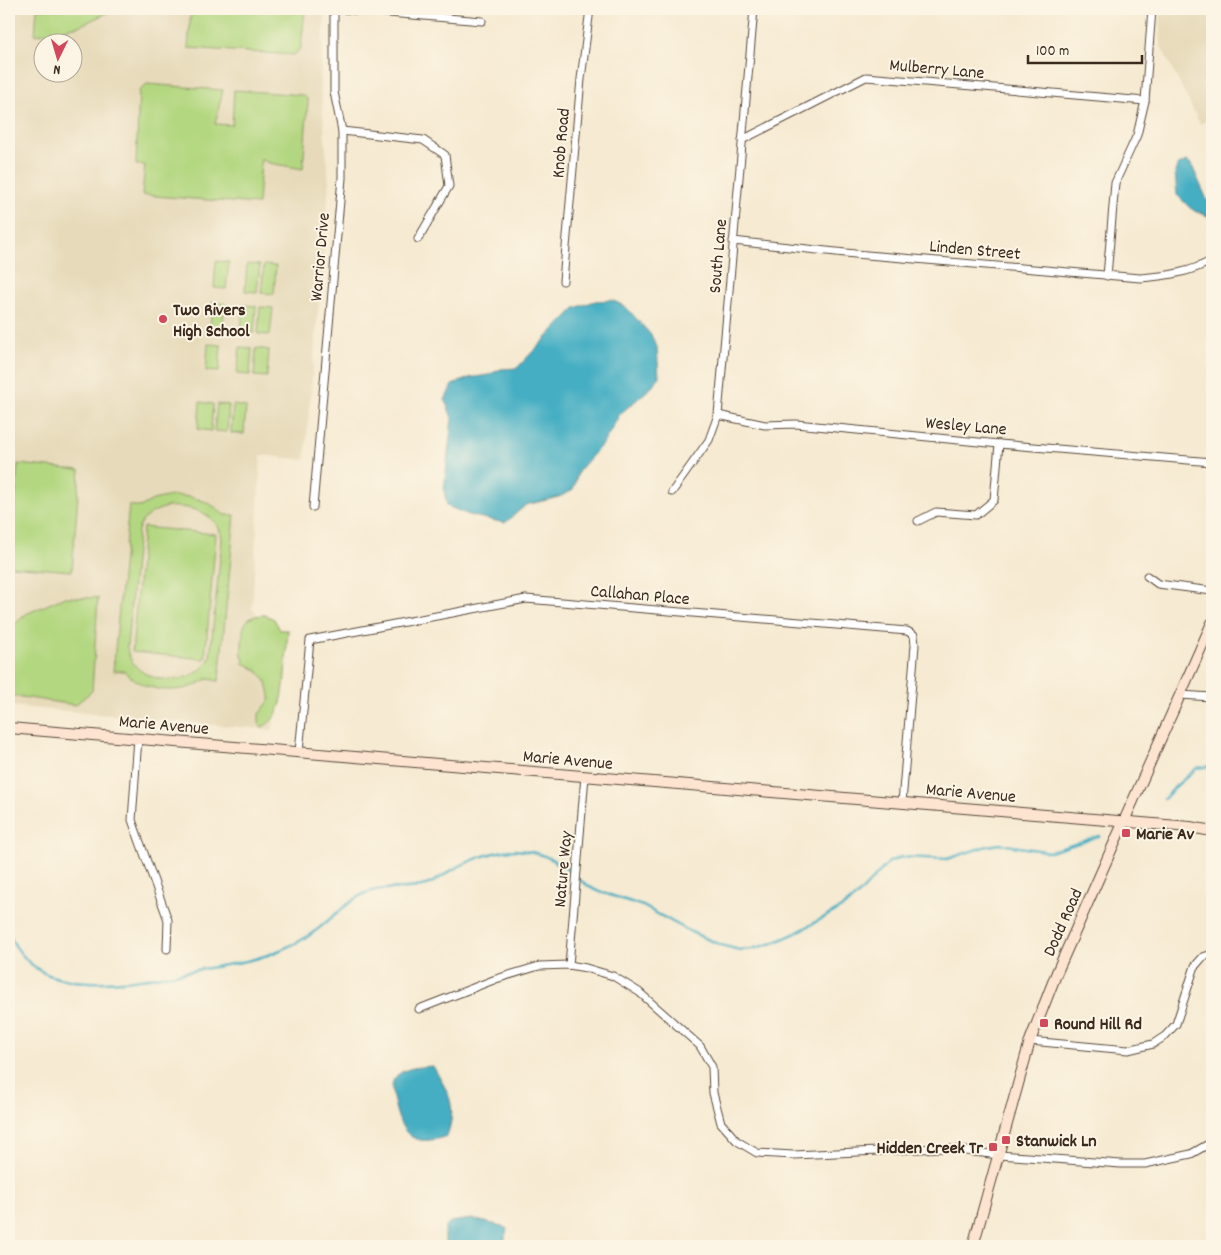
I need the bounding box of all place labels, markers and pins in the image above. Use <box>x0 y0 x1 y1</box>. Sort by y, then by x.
place label: Two Rivers High School <box>173 299 250 345</box>
marker: Two Rivers High School <box>157 313 169 325</box>
place label: Marie Av <box>1136 823 1195 848</box>
marker: Marie Av <box>1120 827 1132 839</box>
place label: Round Hill Rd <box>1054 1013 1142 1038</box>
marker: Round Hill Rd <box>1038 1017 1050 1029</box>
place label: Stanwick Ln <box>1016 1130 1097 1155</box>
marker: Stanwick Ln <box>1000 1134 1012 1146</box>
place label: Hidden Creek Tr <box>876 1137 983 1162</box>
marker: Hidden Creek Tr <box>987 1141 999 1153</box>

